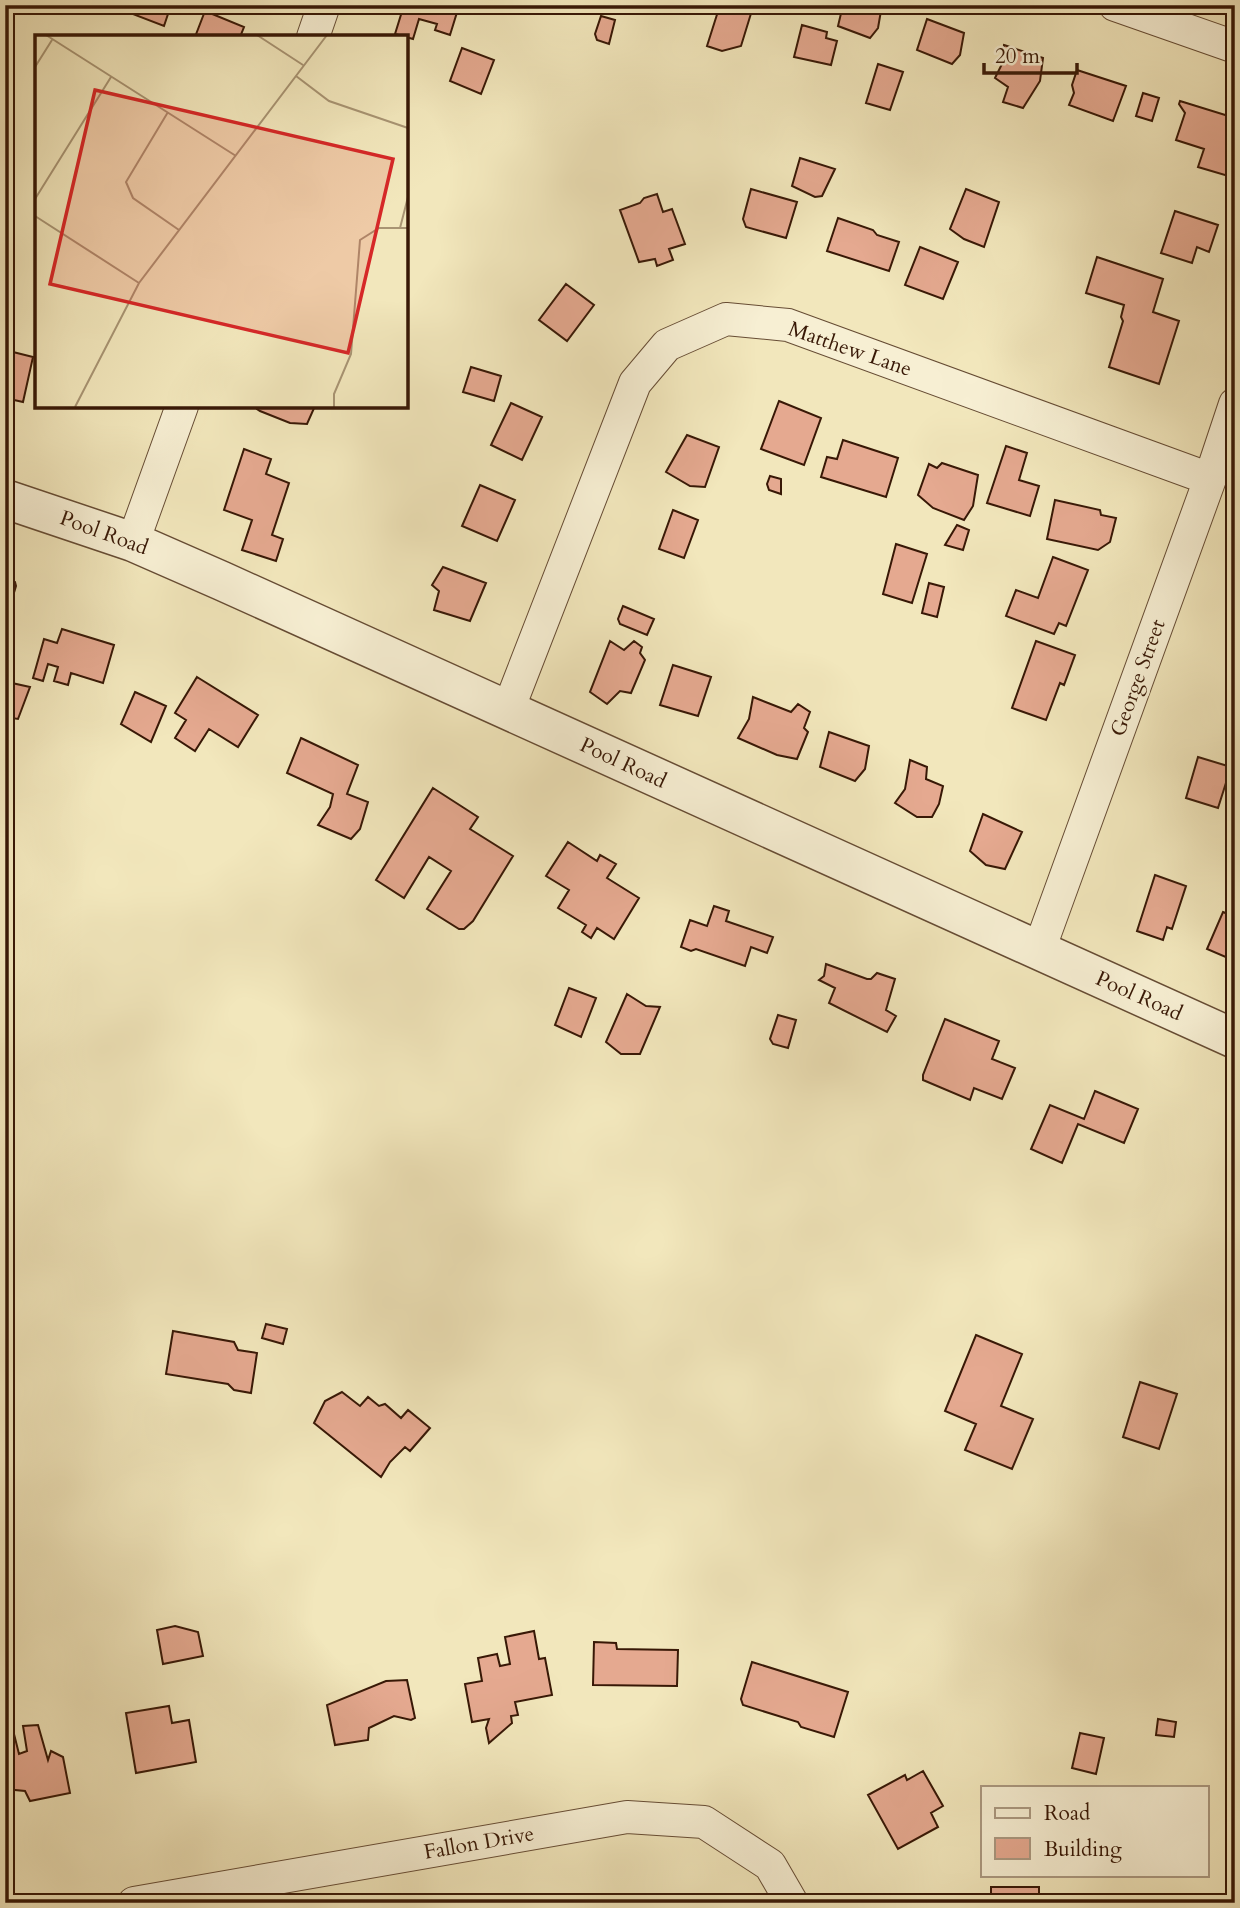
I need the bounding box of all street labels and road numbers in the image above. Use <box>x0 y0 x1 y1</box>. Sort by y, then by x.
street label: Matthew Lane <box>784 314 916 384</box>
street label: Pool Road <box>56 504 152 562</box>
street label: George Street <box>1103 615 1173 741</box>
street label: Pool Road <box>575 730 671 796</box>
street label: Pool Road <box>1091 964 1187 1028</box>
street label: Fallon Drive <box>422 1819 536 1867</box>

